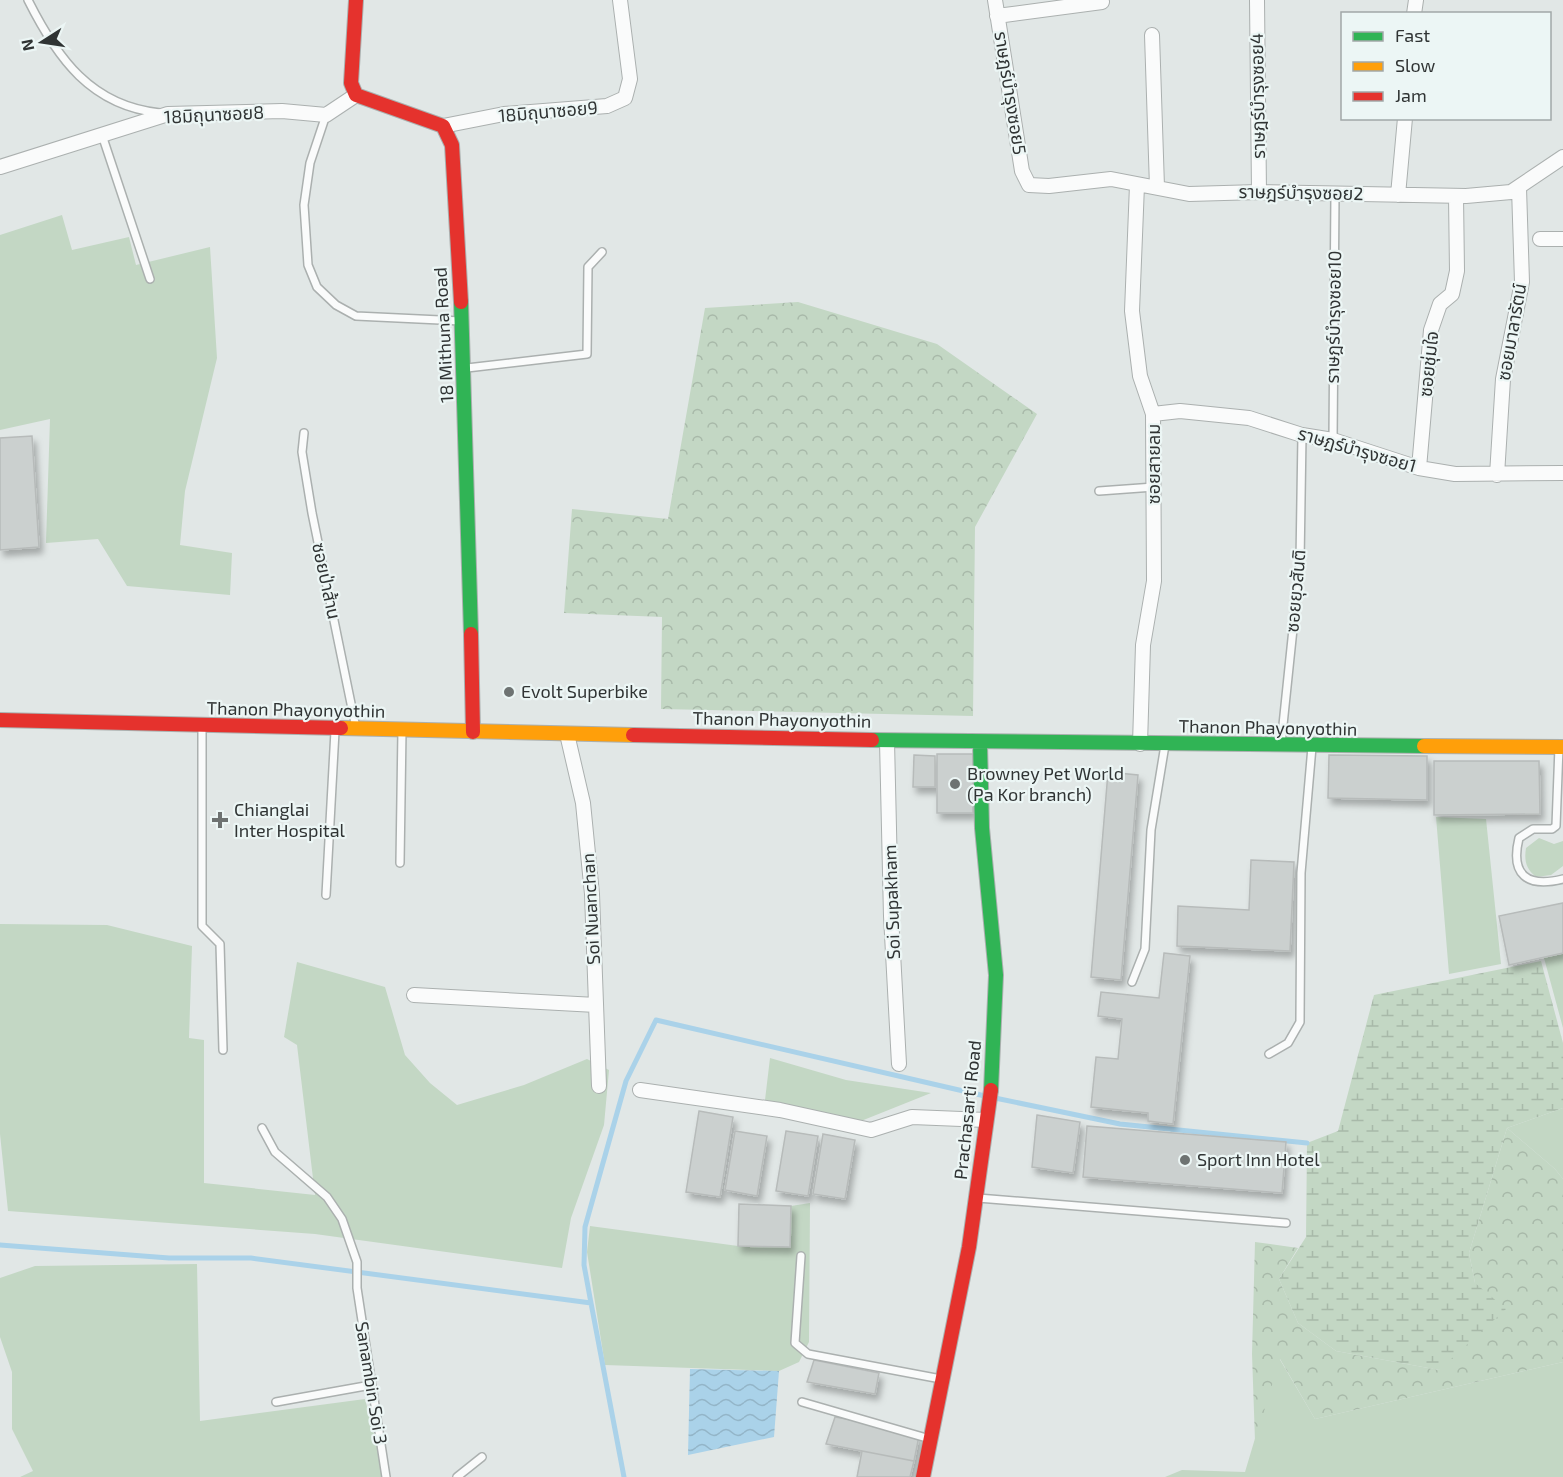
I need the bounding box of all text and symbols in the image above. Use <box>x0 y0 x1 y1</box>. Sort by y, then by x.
north arrow <box>12 12 72 72</box>
legend <box>1341 12 1551 120</box>
text: Fast <box>1395 24 1430 46</box>
street label: ราษฎร์บำรุงซอย5 <box>989 30 1032 156</box>
street label: ราษฎร์บำรุงซอย4 <box>1245 33 1270 159</box>
text: N <box>16 38 37 53</box>
text: Slow <box>1395 54 1436 76</box>
text: Jam <box>1395 84 1427 106</box>
street label: 18มิถุนาซอย9 <box>497 96 599 127</box>
street label: 18มิถุนาซอย8 <box>163 100 265 129</box>
street label: ราษฎร์บำรุงซอย2 <box>1238 180 1364 205</box>
street label: ราษฎร์บำรุงซอย10 <box>1321 250 1346 384</box>
street label: 18 Mithuna Road <box>428 267 458 403</box>
street label: ซอยมาลารัตน์ <box>1492 282 1530 382</box>
street label: ซอยชุ่มใจ <box>1414 330 1443 398</box>
street label: ราษฎร์บำรุงซอย1 <box>1295 422 1419 477</box>
street label: ซอยสายลม <box>1142 424 1164 504</box>
street label: ซอยป่าส้าน <box>308 540 346 621</box>
street label: ซอยยุวสันติ <box>1280 548 1311 633</box>
place label: Evolt Superbike <box>521 680 648 702</box>
marker: Evolt Superbike <box>502 685 516 699</box>
street label: Thanon Phayonyothin <box>206 696 386 722</box>
street label: Thanon Phayonyothin <box>692 706 872 732</box>
street label: Thanon Phayonyothin <box>1178 714 1358 740</box>
place label: Browney Pet World (Pa Kor branch) <box>967 762 1124 805</box>
marker: Browney Pet World (Pa Kor branch) <box>948 777 962 791</box>
place label: Chianglai Inter Hospital <box>234 798 346 841</box>
marker: Chianglai Inter Hospital <box>211 811 229 829</box>
street label: Soi Supakham <box>878 844 904 960</box>
street label: Soi Nuanchan <box>576 853 604 965</box>
street label: Prachasarti Road <box>949 1039 985 1181</box>
place label: Sport Inn Hotel <box>1197 1148 1320 1170</box>
marker: Sport Inn Hotel <box>1178 1153 1192 1167</box>
street label: Sanambin Soi 3 <box>351 1320 393 1446</box>

